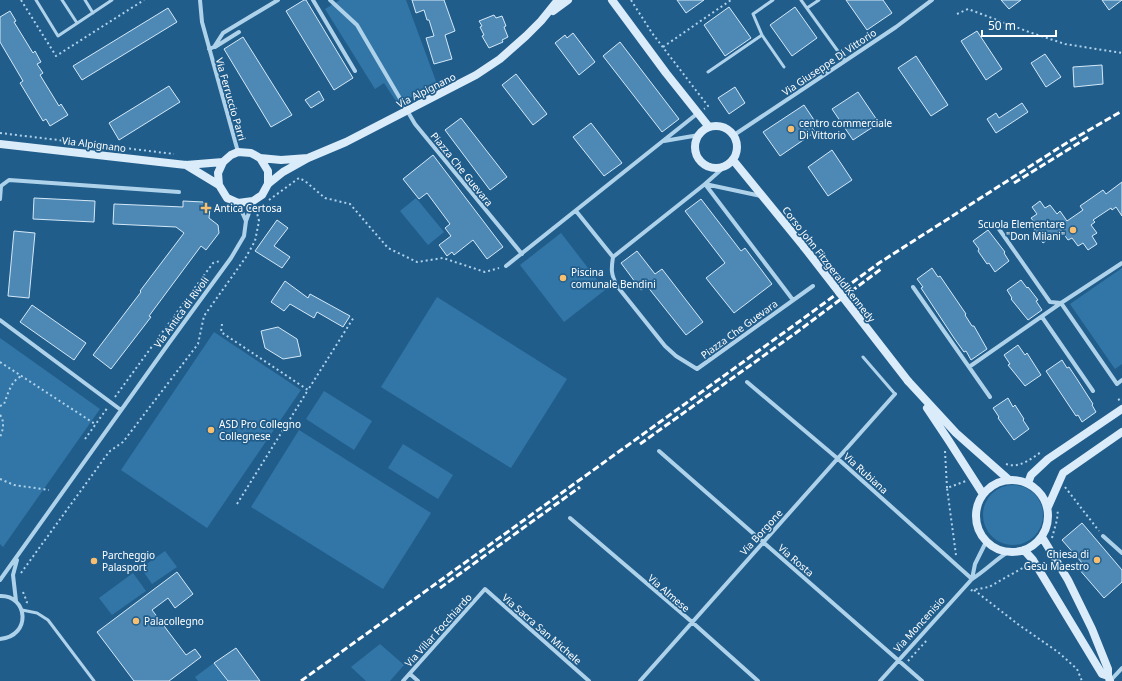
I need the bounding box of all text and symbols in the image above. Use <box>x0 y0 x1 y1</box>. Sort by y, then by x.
scale bar <box>982 12 1056 38</box>
text: 50 m <box>988 17 1016 34</box>
street label: Via Giuseppe Di Vittorio <box>779 25 879 99</box>
street label: Via Ferruccio Parri <box>213 56 249 142</box>
street label: Via Alpignano <box>394 69 458 111</box>
place label: centro commerciale Di Vittorio <box>799 116 892 142</box>
marker: centro commerciale Di Vittorio <box>786 124 796 134</box>
street label: Piazza Che Guevara <box>428 129 496 209</box>
street label: Via Alpignano <box>61 133 127 155</box>
place label: Antica Certosa <box>214 201 282 215</box>
marker: Antica Certosa <box>201 203 211 213</box>
street label: Corso John Fitzgerald Kennedy <box>779 203 879 326</box>
place label: Scuola Elementare "Don Milani" <box>978 217 1065 243</box>
marker: Scuola Elementare "Don Milani" <box>1068 225 1078 235</box>
place label: Piscina comunale Bendini <box>571 265 656 291</box>
marker: Piscina comunale Bendini <box>558 273 568 283</box>
street label: Via Antica di Rivoli <box>150 274 212 350</box>
street label: Piazza Che Guevara <box>698 296 780 362</box>
place label: ASD Pro Collegno Collegnese <box>219 417 301 443</box>
marker: ASD Pro Collegno Collegnese <box>206 425 216 435</box>
street label: Via Rubiana <box>841 449 891 497</box>
street label: Via Borgone <box>737 506 786 558</box>
street label: Via Rosta <box>775 541 817 579</box>
place label: Chiesa di Gesù Maestro <box>1024 547 1089 573</box>
place label: Parcheggio Palasport <box>102 548 155 574</box>
marker: Chiesa di Gesù Maestro <box>1092 555 1102 565</box>
marker: Parcheggio Palasport <box>89 556 99 566</box>
street label: Via Almese <box>645 571 693 615</box>
street label: Via Villar Focchiardo <box>401 590 475 670</box>
street label: Via Sacra San Michele <box>499 591 585 668</box>
street label: Via Moncenisio <box>890 593 948 655</box>
place label: Palacollegno <box>144 614 204 628</box>
marker: Palacollegno <box>131 616 141 626</box>

